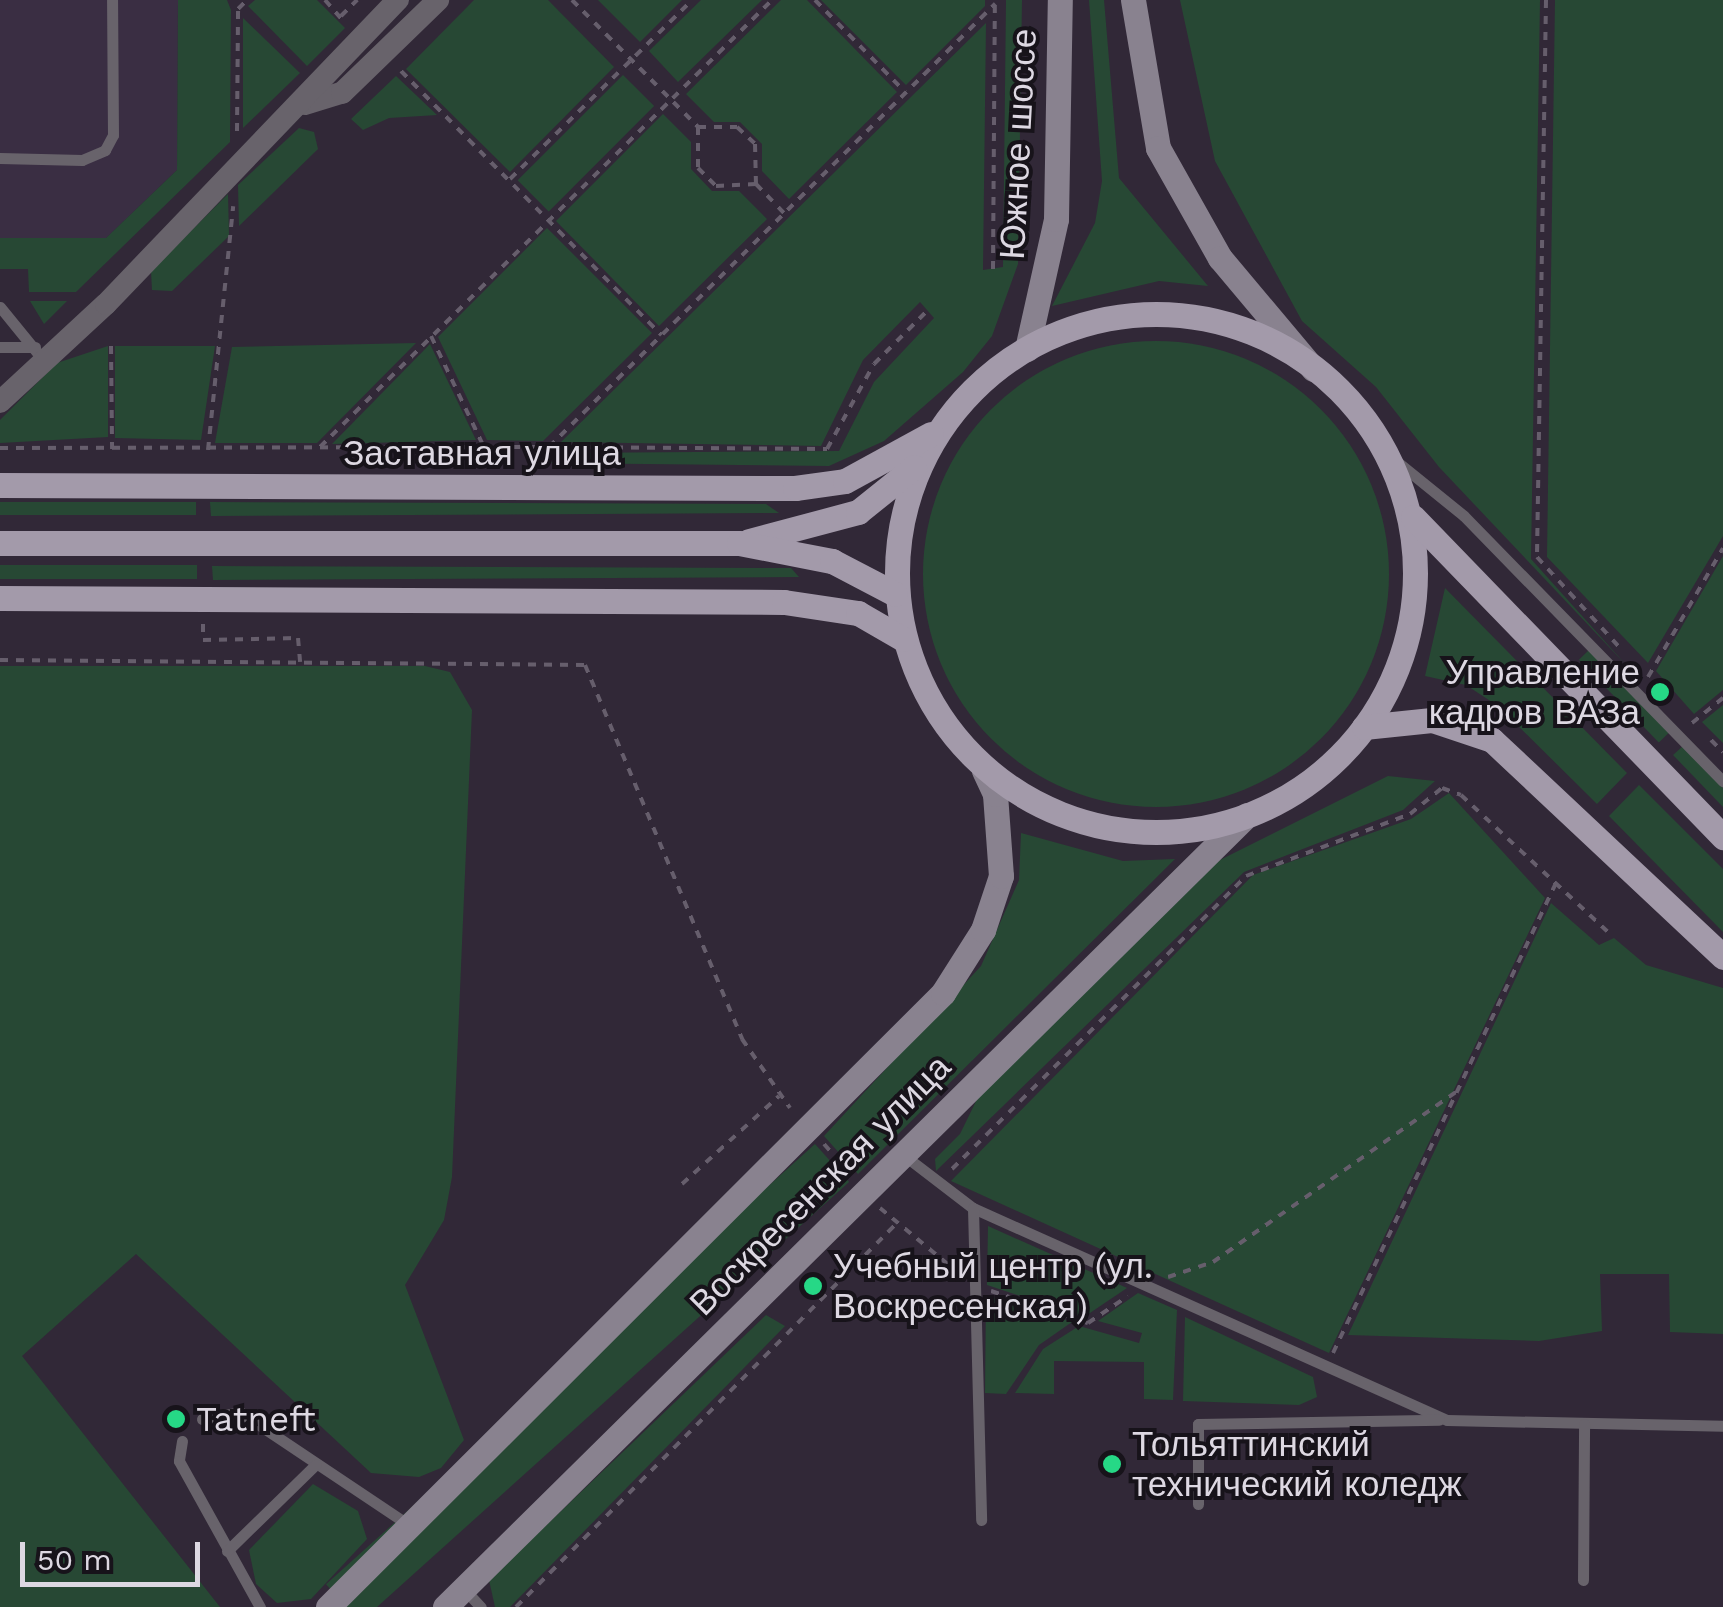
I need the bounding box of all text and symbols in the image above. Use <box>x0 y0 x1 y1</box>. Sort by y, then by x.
street label: Южное шоссе <box>991 28 1045 260</box>
street label: Заставная улица <box>343 432 621 474</box>
place label: Управление кадров ВАЗа <box>1429 651 1640 733</box>
marker: Управление кадров ВАЗа <box>1649 681 1671 703</box>
street label: Воскресенская улица <box>681 1046 959 1324</box>
place label: Учебный центр (ул. Воскресенская) <box>833 1245 1153 1327</box>
marker: Учебный центр (ул. Воскресенская) <box>802 1275 824 1297</box>
place label: Tatneft <box>196 1398 316 1440</box>
marker: Tatneft <box>165 1408 187 1430</box>
place label: Тольяттинский технический коледж <box>1132 1423 1462 1505</box>
marker: Тольяттинский технический коледж <box>1101 1453 1123 1475</box>
scale bar <box>25 1522 205 1584</box>
text: 50 m <box>37 1542 112 1577</box>

